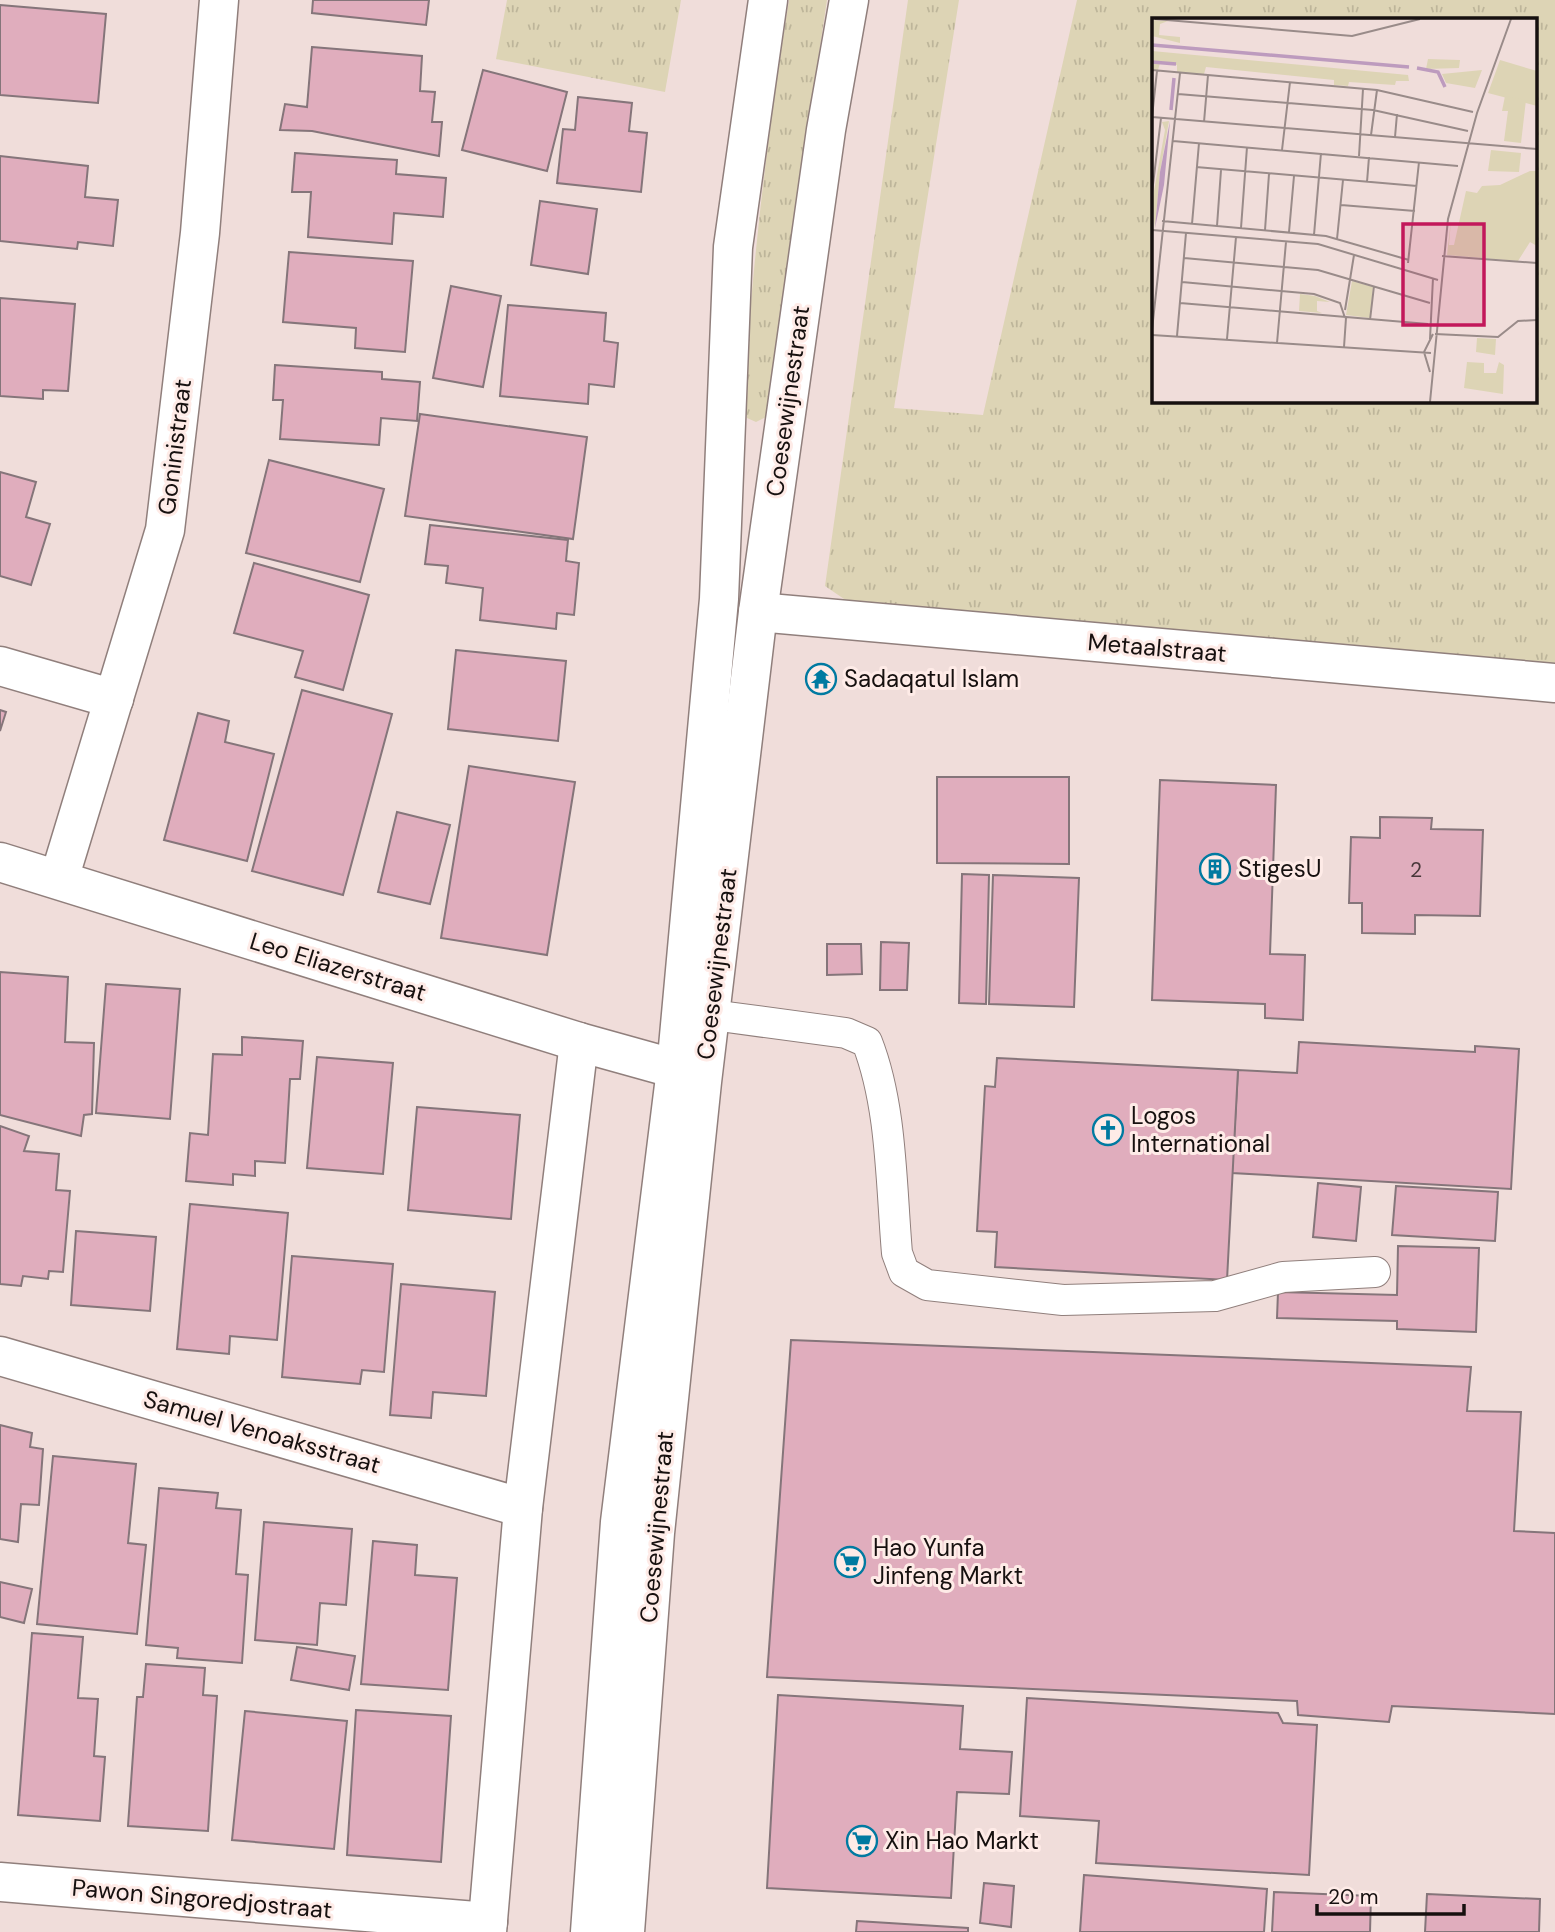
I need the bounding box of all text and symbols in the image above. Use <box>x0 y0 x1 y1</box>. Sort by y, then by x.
inset map <box>1152 18 1538 402</box>
street label: Coesewijnestraat <box>759 303 816 498</box>
street label: Goninistraat <box>151 377 198 517</box>
street label: Metaalstraat <box>1086 626 1228 669</box>
temple icon: Sadaqatul Islam <box>804 662 838 696</box>
place label: Sadaqatul Islam <box>844 663 1019 694</box>
building icon: StigesU <box>1198 852 1232 886</box>
place label: StigesU <box>1238 853 1321 884</box>
house number: 2 <box>1410 856 1422 884</box>
street label: Coesewijnestraat <box>689 866 744 1061</box>
street label: Leo Eliazerstraat <box>246 925 430 1008</box>
place label: Logos International <box>1131 1100 1270 1159</box>
church icon: Logos International <box>1091 1113 1125 1147</box>
street label: Samuel Venoaksstraat <box>140 1383 384 1480</box>
street label: Coesewijnestraat <box>633 1430 680 1624</box>
place label: Hao Yunfa Jinfeng Markt <box>873 1532 1023 1591</box>
supermarket icon: Hao Yunfa Jinfeng Markt <box>833 1545 867 1579</box>
supermarket icon: Xin Hao Markt <box>845 1824 879 1858</box>
place label: Xin Hao Markt <box>885 1825 1039 1856</box>
street label: Pawon Singoredjostraat <box>71 1872 333 1925</box>
scale bar <box>1317 1872 1464 1916</box>
text: 20 m <box>1328 1883 1379 1911</box>

